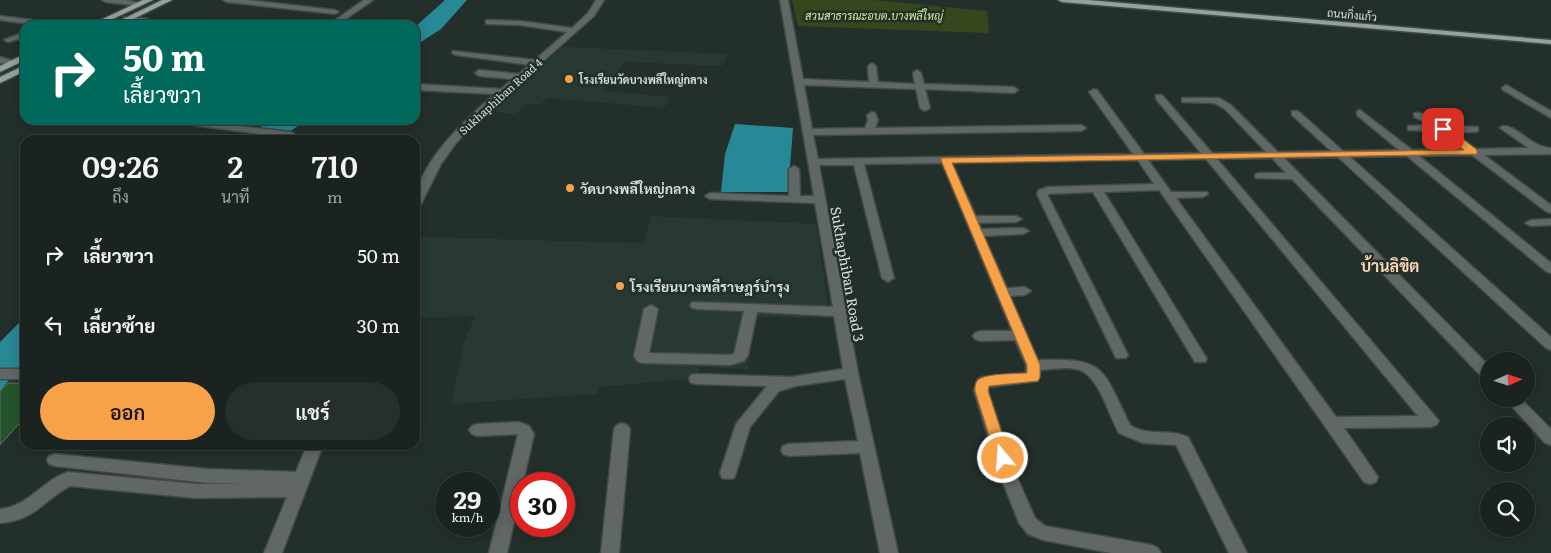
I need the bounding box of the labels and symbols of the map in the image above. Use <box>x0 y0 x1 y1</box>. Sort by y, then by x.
street label: ถนนกิ่งแก้ว <box>1326 2 1378 24</box>
park label: สวนสาธารณะอบต.บางพลีใหญ่ <box>805 7 944 23</box>
street label: Sukhaphiban Road 4 <box>455 54 545 138</box>
place label: โรงเรียนวัดบางพลีใหญ่กลาง <box>578 71 708 87</box>
marker: โรงเรียนวัดบางพลีใหญ่กลาง <box>563 73 575 85</box>
pin <box>1422 108 1464 150</box>
place label: วัดบางพลีใหญ่กลาง <box>580 178 695 198</box>
marker: วัดบางพลีใหญ่กลาง <box>564 182 576 194</box>
street label: Sukhaphiban Road 3 <box>826 205 870 343</box>
district label: บ้านลิขิต <box>1361 253 1419 277</box>
place label: โรงเรียนบางพลีราษฎร์บำรุง <box>629 276 790 298</box>
marker: โรงเรียนบางพลีราษฎร์บำรุง <box>614 280 626 292</box>
north arrow <box>1480 352 1535 408</box>
position arrow <box>976 431 1028 483</box>
speed limit sign: 30 <box>510 472 575 537</box>

